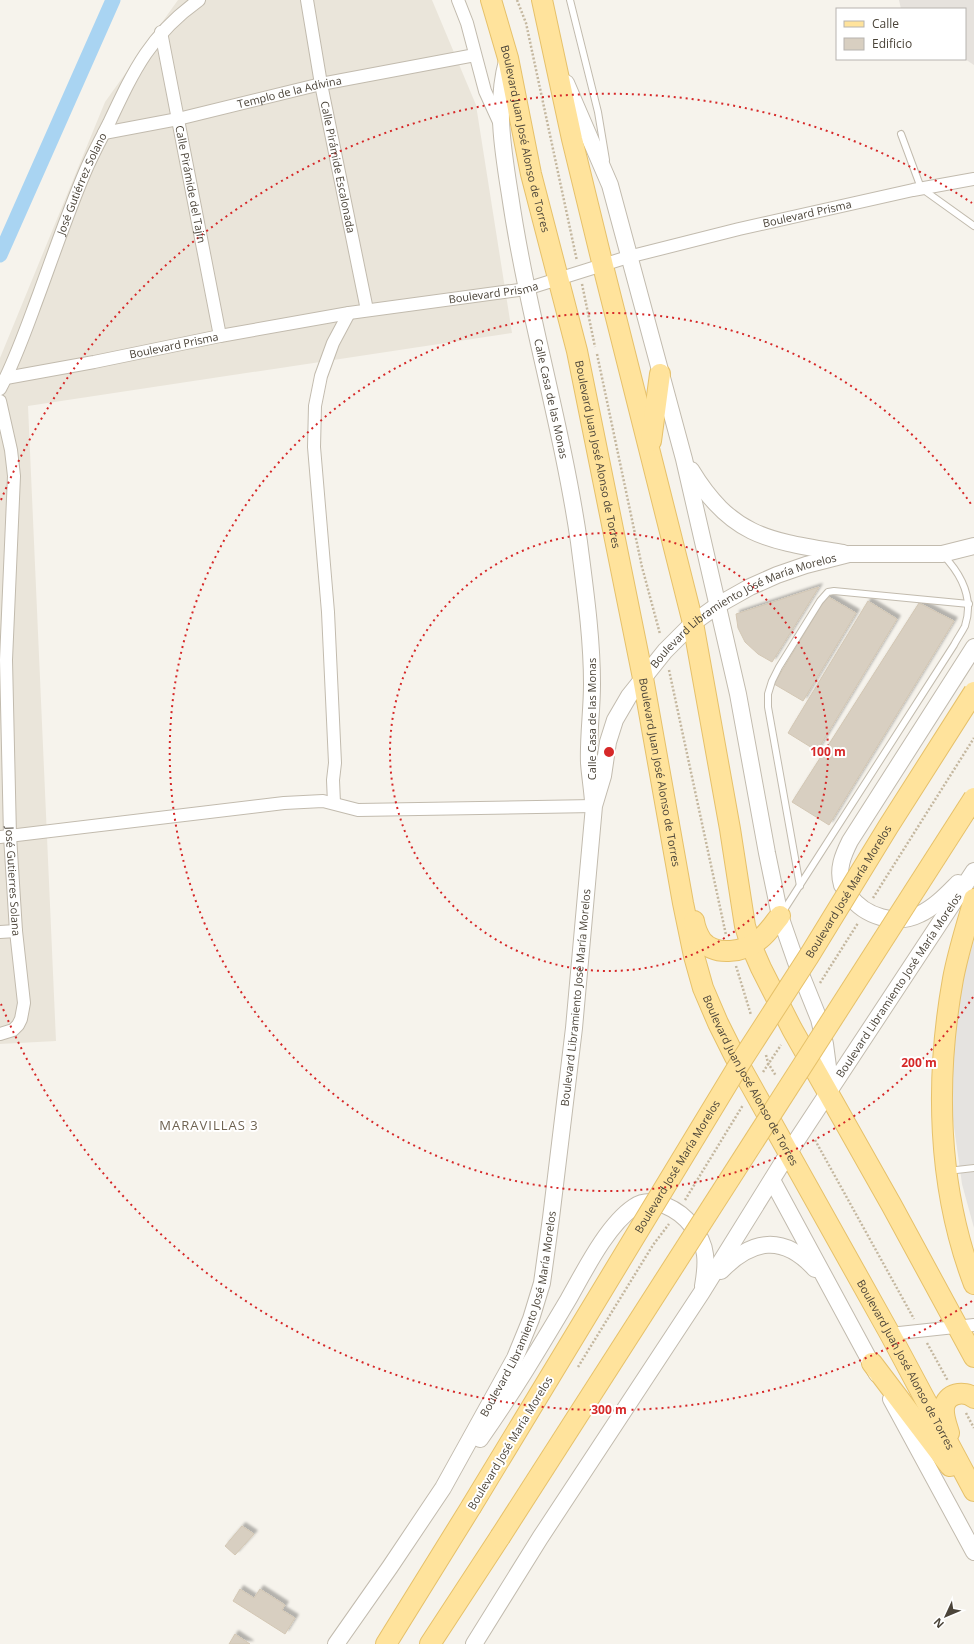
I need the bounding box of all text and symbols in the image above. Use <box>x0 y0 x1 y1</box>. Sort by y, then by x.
legend <box>836 8 966 60</box>
text: Calle <box>872 15 899 32</box>
text: Edificio <box>872 35 912 52</box>
street label: Boulevard Juan José Alonso de Torres <box>498 43 554 234</box>
street label: Templo de la Adivina <box>236 72 343 111</box>
street label: Calle Pirámide Escalonada <box>318 100 359 234</box>
street label: Calle Pirámide del Tajín <box>172 124 210 244</box>
street label: José Gutiérrez Solano <box>53 130 110 238</box>
street label: Boulevard Prisma <box>761 196 853 230</box>
street label: Boulevard Prisma <box>448 278 540 306</box>
street label: Boulevard Prisma <box>128 329 220 362</box>
street label: Calle Casa de las Monas <box>531 337 572 460</box>
street label: Boulevard Juan José Alonso de Torres <box>572 359 625 549</box>
street label: Boulevard Libramiento José María Morelos <box>646 550 838 671</box>
street label: Calle Casa de las Monas <box>584 658 599 780</box>
street label: Boulevard Juan José Alonso de Torres <box>636 677 684 868</box>
text: 100 m <box>810 743 846 760</box>
centre of rings <box>602 745 616 759</box>
street label: Boulevard José María Morelos <box>802 822 894 961</box>
street label: José Gutierres Solana <box>3 826 24 937</box>
street label: Boulevard Libramiento José María Morelos <box>557 888 594 1107</box>
street label: Boulevard Libramiento José María Morelos <box>832 890 965 1080</box>
street label: Boulevard Juan José Alonso de Torres <box>700 992 802 1168</box>
text: 200 m <box>901 1054 937 1071</box>
street label: Boulevard José María Morelos <box>631 1097 723 1236</box>
district label: MARAVILLAS 3 <box>159 1116 259 1134</box>
street label: Boulevard Libramiento José María Morelos <box>476 1210 559 1419</box>
street label: Boulevard Juan José Alonso de Torres <box>854 1277 958 1452</box>
street label: Boulevard José María Morelos <box>464 1373 555 1512</box>
text: 300 m <box>591 1401 627 1418</box>
north arrow <box>926 1596 966 1636</box>
text: N <box>930 1615 947 1632</box>

